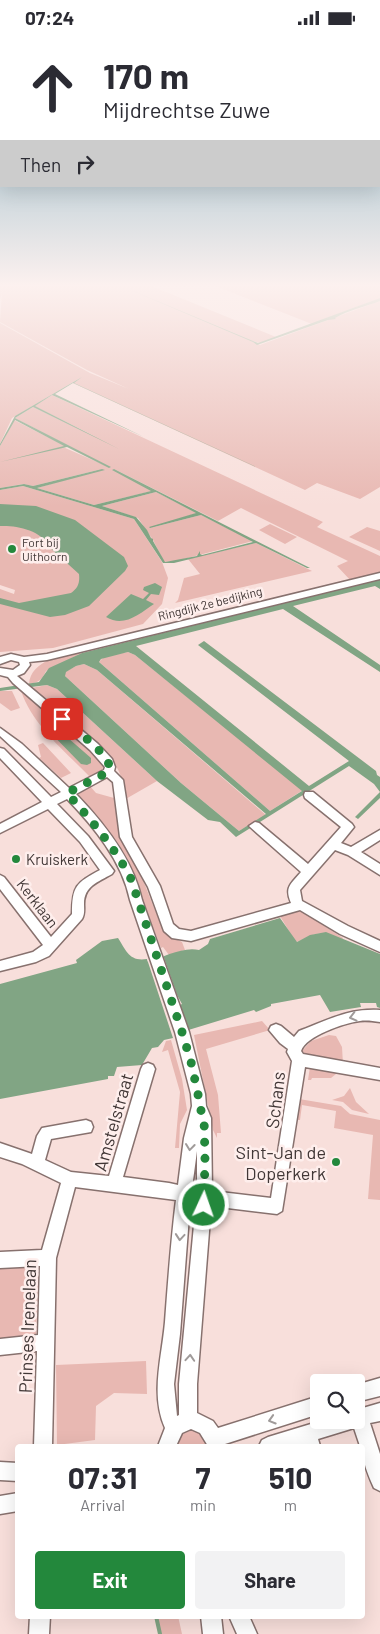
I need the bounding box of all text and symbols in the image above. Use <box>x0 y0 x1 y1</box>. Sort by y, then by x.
text: 07:24 <box>25 6 74 29</box>
text: 170 m <box>103 54 189 96</box>
icon: ahead <box>20 55 85 120</box>
text: Mijdrechtse Zuwe <box>103 96 270 122</box>
icon: right <box>71 150 99 178</box>
text: Then <box>20 153 61 176</box>
place label: Fort bij Uithoorn <box>22 535 68 563</box>
marker: Fort bij Uithoorn <box>6 543 18 555</box>
street label: Ringdijk 2e bedijking <box>156 583 264 623</box>
pin <box>41 698 83 740</box>
icon: arrive <box>48 705 76 733</box>
place label: Kruiskerk <box>26 850 88 868</box>
marker: Kruiskerk <box>10 853 22 865</box>
street label: Kerklaan <box>13 875 63 931</box>
one-way arrow <box>349 1011 358 1022</box>
street label: Amstelstraat <box>88 1070 138 1174</box>
street label: Schans <box>261 1070 289 1130</box>
place label: Sint-Jan de Doperkerk <box>236 1141 326 1184</box>
one-way arrow <box>185 1144 196 1152</box>
marker: Sint-Jan de Doperkerk <box>330 1156 342 1168</box>
position arrow <box>177 1178 229 1230</box>
one-way arrow <box>175 1234 186 1242</box>
street label: Prinses Irenelaan <box>14 1259 40 1393</box>
one-way arrow <box>184 1354 195 1362</box>
map controls <box>310 1374 365 1429</box>
button: search <box>310 1374 365 1429</box>
one-way arrow <box>269 1414 277 1424</box>
text: 07:31 <box>68 1459 137 1495</box>
text: 7 <box>196 1459 210 1495</box>
text: 510 <box>269 1459 312 1495</box>
text: Arrival <box>80 1495 125 1514</box>
text: min <box>190 1495 216 1514</box>
text: m <box>284 1495 297 1514</box>
button: Exit <box>35 1551 185 1609</box>
button: Share <box>195 1551 345 1609</box>

